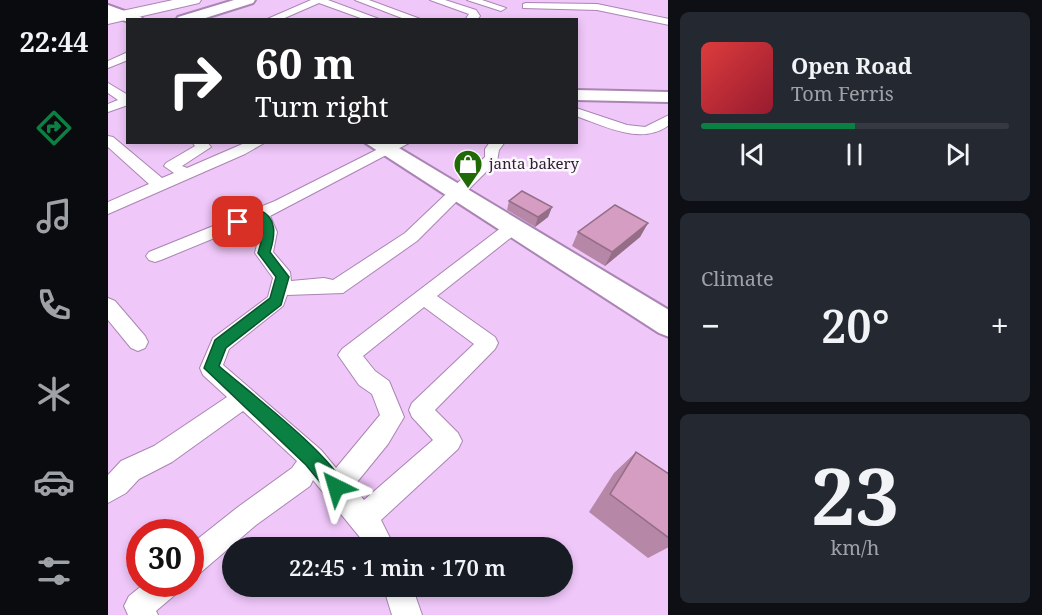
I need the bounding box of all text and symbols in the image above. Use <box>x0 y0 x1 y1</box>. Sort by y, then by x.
text: 22:44 <box>19 23 89 60</box>
text: 60 m <box>255 34 355 91</box>
icon: right <box>156 42 234 120</box>
text: Open Road <box>791 50 912 80</box>
text: Tom Ferris <box>791 80 894 107</box>
text: Turn right <box>255 88 388 125</box>
icon: directions <box>33 107 75 149</box>
icon: previous <box>736 138 769 171</box>
icon: pause <box>838 138 871 171</box>
icon: next <box>941 138 974 171</box>
shop icon: janta bakery <box>452 148 484 190</box>
place label: janta bakery <box>488 153 579 173</box>
icon: music <box>33 195 75 237</box>
pin <box>212 196 263 247</box>
icon: arrive <box>221 205 254 238</box>
text: Climate <box>701 265 774 292</box>
icon: phone <box>33 284 75 326</box>
text: 20° <box>821 295 890 356</box>
text: − <box>701 303 720 348</box>
text: + <box>991 303 1009 348</box>
icon: climate <box>33 373 75 415</box>
text: 23 <box>811 442 899 548</box>
position arrow <box>304 455 368 519</box>
icon: car <box>33 461 75 503</box>
speed limit sign: 30 <box>126 519 204 597</box>
text: km/h <box>830 534 880 561</box>
icon: filters <box>33 550 75 592</box>
text: 22:45 · 1 min · 170 m <box>289 552 506 582</box>

